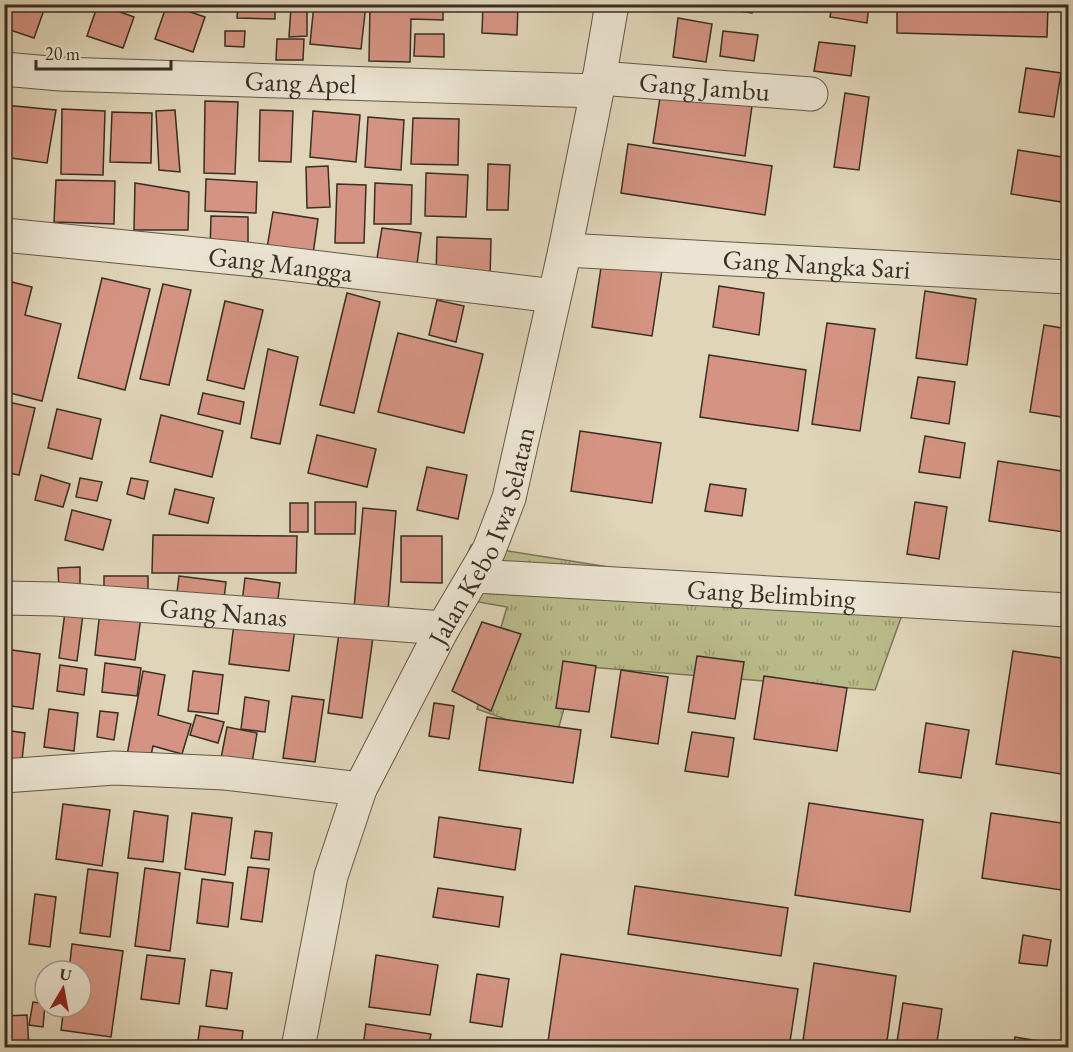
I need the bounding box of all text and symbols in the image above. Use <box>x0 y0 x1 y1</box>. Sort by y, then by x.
scale bar <box>36 33 171 71</box>
text: 20 m <box>45 42 80 65</box>
street label: Gang Apel <box>244 62 357 101</box>
street label: Gang Jambu <box>638 64 771 108</box>
street label: Gang Mangga <box>207 238 355 289</box>
street label: Gang Nangka Sari <box>722 241 912 286</box>
street label: Jalan Kebo Iwa Selatan <box>419 423 542 653</box>
street label: Gang Belimbing <box>686 571 857 615</box>
street label: Gang Nanas <box>158 589 289 634</box>
north arrow <box>33 959 93 1019</box>
text: U <box>58 963 73 986</box>

